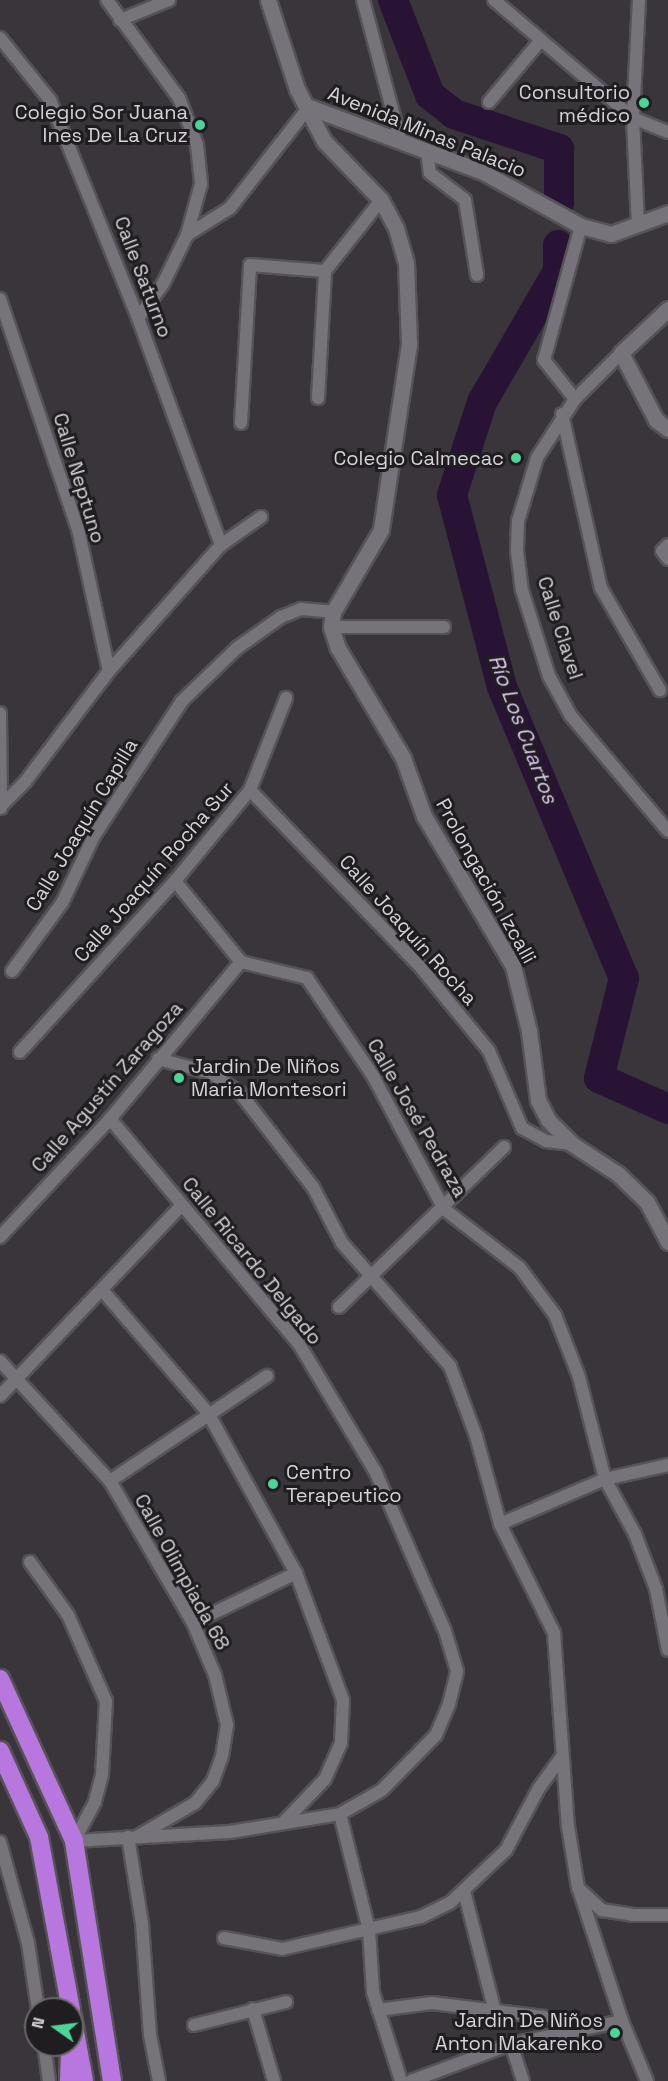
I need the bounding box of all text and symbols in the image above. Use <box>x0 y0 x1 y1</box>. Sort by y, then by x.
place label: Consultorio médico <box>519 80 630 127</box>
street label: Avenida Minas Palacio <box>325 81 529 183</box>
marker: Consultorio médico <box>635 94 653 112</box>
place label: Colegio Sor Juana Ines De La Cruz <box>15 101 188 148</box>
marker: Colegio Sor Juana Ines De La Cruz <box>193 118 207 132</box>
street label: Calle Saturno <box>109 213 177 341</box>
street label: Calle Neptuno <box>48 410 110 546</box>
place label: Colegio Calmecac <box>333 446 504 470</box>
marker: Colegio Calmecac <box>509 451 523 465</box>
street label: Calle Clavel <box>532 573 588 683</box>
water label: Río Los Cuartos <box>483 651 563 807</box>
street label: Calle Joaquín Capilla <box>21 734 143 916</box>
street label: Calle Joaquín Rocha Sur <box>69 777 239 967</box>
street label: Prolongación Izcalli <box>431 794 541 968</box>
street label: Calle Joaquín Rocha <box>334 850 482 1010</box>
street label: Calle Agustín Zaragoza <box>26 997 188 1177</box>
street label: Calle José Pedraza <box>362 1034 472 1202</box>
place label: Jardin De Niños Maria Montesori <box>191 1054 347 1101</box>
marker: Jardin De Niños Maria Montesori <box>172 1071 186 1085</box>
street label: Calle Ricardo Delgado <box>177 1172 327 1350</box>
place label: Centro Terapeutico <box>286 1460 402 1507</box>
marker: Centro Terapeutico <box>264 1475 282 1493</box>
street label: Calle Olimpiada 68 <box>129 1490 235 1654</box>
north arrow <box>24 1997 84 2057</box>
place label: Jardin De Niños Anton Makarenko <box>435 2009 603 2056</box>
text: N <box>27 2015 49 2031</box>
marker: Jardin De Niños Anton Makarenko <box>608 2026 622 2040</box>

